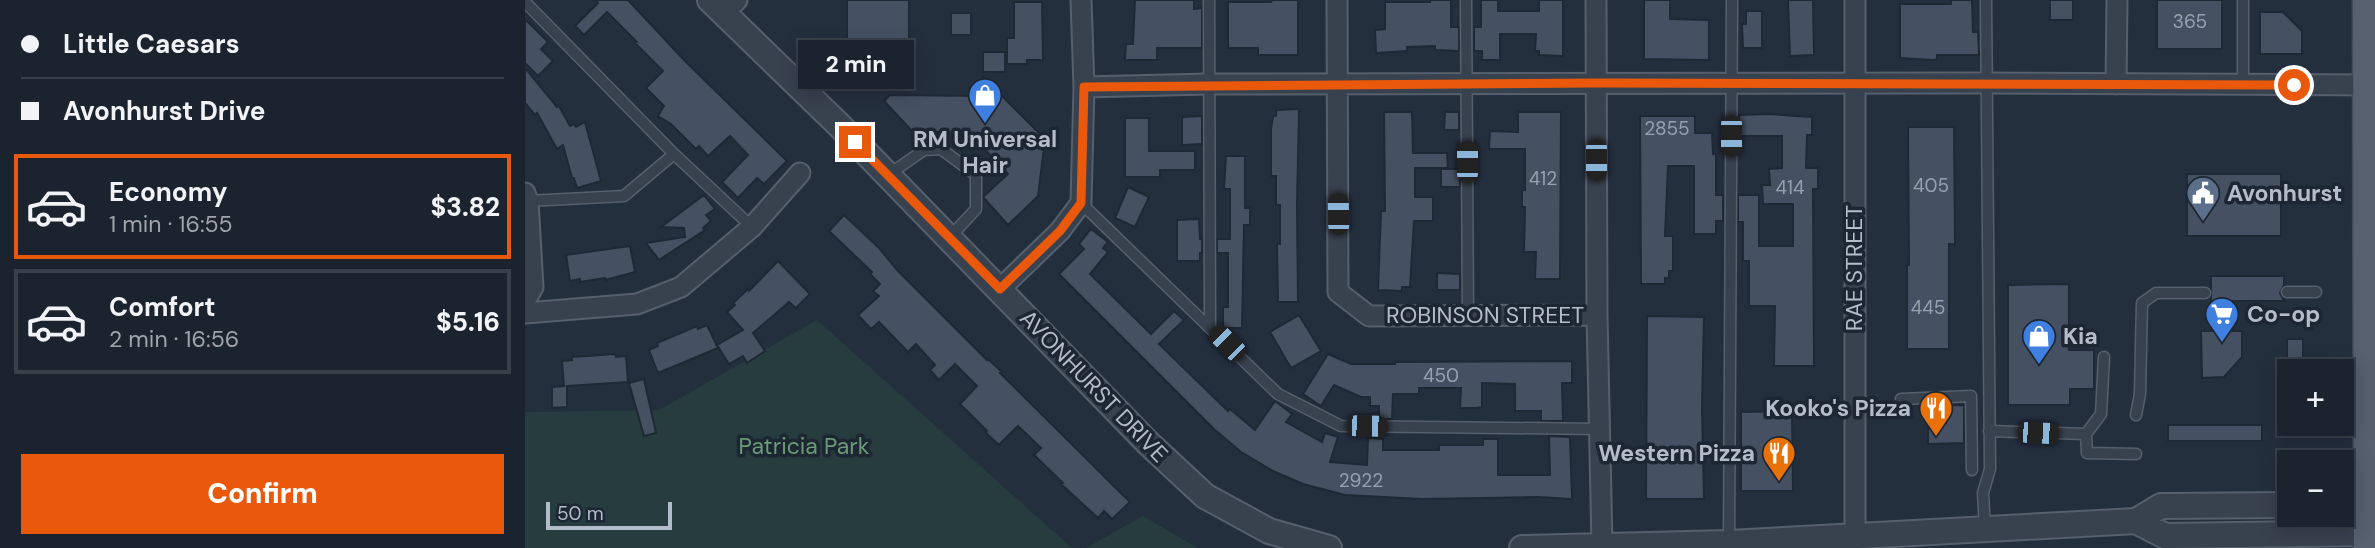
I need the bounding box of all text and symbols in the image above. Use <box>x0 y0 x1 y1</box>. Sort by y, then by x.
house number: 365 <box>2173 9 2207 34</box>
text: Little Caesars <box>63 27 239 61</box>
callout: 2 min <box>797 40 913 90</box>
text: 2 min <box>825 49 887 79</box>
route start <box>2278 69 2310 101</box>
shop icon: RM Universal Hair <box>966 76 1004 125</box>
text: Avonhurst Drive <box>63 94 265 128</box>
car <box>1721 115 1742 157</box>
house number: 2855 <box>1644 116 1690 141</box>
place label: RM Universal Hair <box>913 124 1057 180</box>
route end <box>839 126 871 158</box>
car <box>1586 139 1607 181</box>
car <box>1457 141 1478 183</box>
house number: 412 <box>1529 166 1557 191</box>
house number: 405 <box>1913 173 1949 198</box>
public building icon: Avonhurst <box>2184 174 2222 223</box>
icon: car <box>25 175 88 238</box>
text: Economy <box>109 175 227 209</box>
house number: 414 <box>1776 175 1805 200</box>
place label: Avonhurst <box>2227 178 2342 208</box>
text: $3.82 <box>430 190 500 224</box>
car <box>1328 193 1349 235</box>
street label: RAE STREET <box>1839 205 1869 331</box>
text: 1 min · 16:55 <box>109 209 233 239</box>
icon: car <box>25 290 88 353</box>
text: Comfort <box>109 290 215 324</box>
house number: 445 <box>1911 295 1945 320</box>
supermarket icon: Co-op <box>2203 295 2241 344</box>
place label: Co-op <box>2247 299 2320 329</box>
street label: ROBINSON STREET <box>1386 300 1584 330</box>
street label: AVONHURST DRIVE <box>1013 303 1175 469</box>
text: $5.16 <box>436 305 500 339</box>
shop icon: Kia <box>2020 317 2058 366</box>
car <box>1205 321 1250 365</box>
place label: Kia <box>2063 321 2098 351</box>
text: 2 min · 16:56 <box>109 324 239 354</box>
map controls <box>2277 359 2354 527</box>
button: + <box>2277 359 2354 436</box>
house number: 450 <box>1423 363 1459 388</box>
restaurant icon: Kooko's Pizza <box>1917 389 1955 438</box>
place label: Kooko's Pizza <box>1765 393 1911 423</box>
car <box>1346 415 1389 437</box>
car <box>2017 422 2060 444</box>
park label: Patricia Park <box>739 431 870 461</box>
restaurant icon: Western Pizza <box>1760 434 1798 483</box>
place label: Western Pizza <box>1598 438 1755 468</box>
button: − <box>2277 450 2354 527</box>
button: Confirm <box>21 454 504 534</box>
house number: 2922 <box>1339 468 1383 493</box>
scale bar <box>546 499 672 531</box>
text: 50 m <box>557 501 604 526</box>

